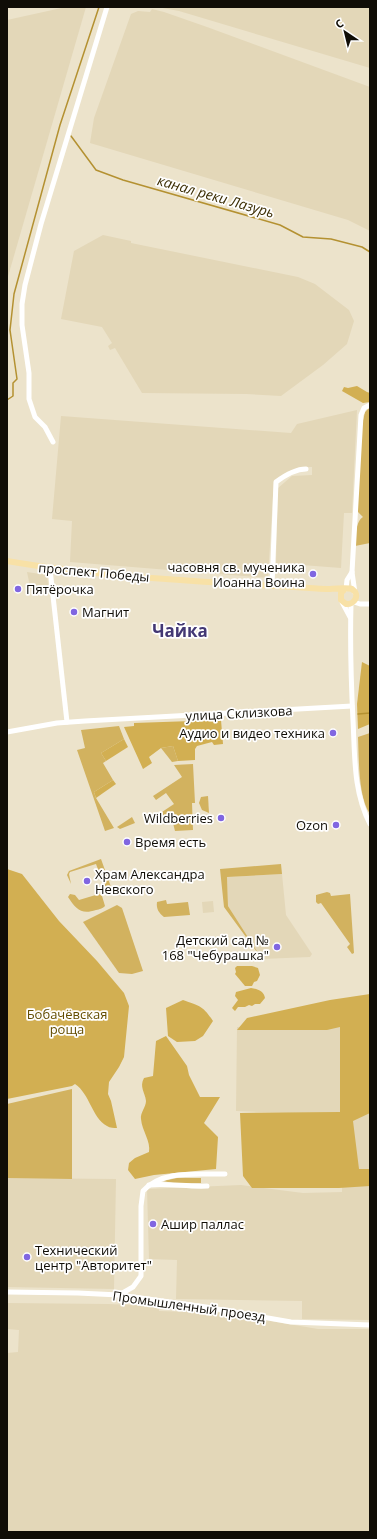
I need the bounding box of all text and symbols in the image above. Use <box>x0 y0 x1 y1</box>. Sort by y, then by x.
north arrow <box>325 12 365 52</box>
text: С <box>332 15 346 32</box>
water label: канал реки Лазурь <box>155 170 277 222</box>
street label: проспект Победы <box>38 558 150 586</box>
place label: часовня св. мученика Иоанна Воина <box>167 558 305 591</box>
marker: часовня св. мученика Иоанна Воина <box>308 569 318 579</box>
place label: Пятёрочка <box>26 580 94 598</box>
marker: Пятёрочка <box>13 584 23 594</box>
place label: Магнит <box>82 603 129 621</box>
marker: Магнит <box>69 607 79 617</box>
district label: Чайка <box>152 619 208 642</box>
street label: улица Склизкова <box>185 701 293 725</box>
place label: Аудио и видео техника <box>179 724 325 742</box>
marker: Аудио и видео техника <box>328 728 338 738</box>
place label: Wildberries <box>144 809 213 827</box>
marker: Wildberries <box>216 813 226 823</box>
place label: Ozon <box>296 816 328 834</box>
marker: Ozon <box>331 820 341 830</box>
place label: Время есть <box>135 833 206 851</box>
marker: Время есть <box>122 837 132 847</box>
place label: Храм Александра Невского <box>95 865 205 898</box>
marker: Храм Александра Невского <box>82 876 92 886</box>
place label: Детский сад № 168 "Чебурашка" <box>162 931 269 964</box>
marker: Детский сад № 168 "Чебурашка" <box>272 942 282 952</box>
park label: Бобачёвская роща <box>27 1005 107 1038</box>
place label: Ашир паллас <box>161 1215 244 1233</box>
marker: Ашир паллас <box>148 1219 158 1229</box>
place label: Технический центр "Авторитет" <box>35 1241 152 1274</box>
marker: Технический центр "Авторитет" <box>22 1252 32 1262</box>
street label: Промышленный проезд <box>111 1286 267 1326</box>

